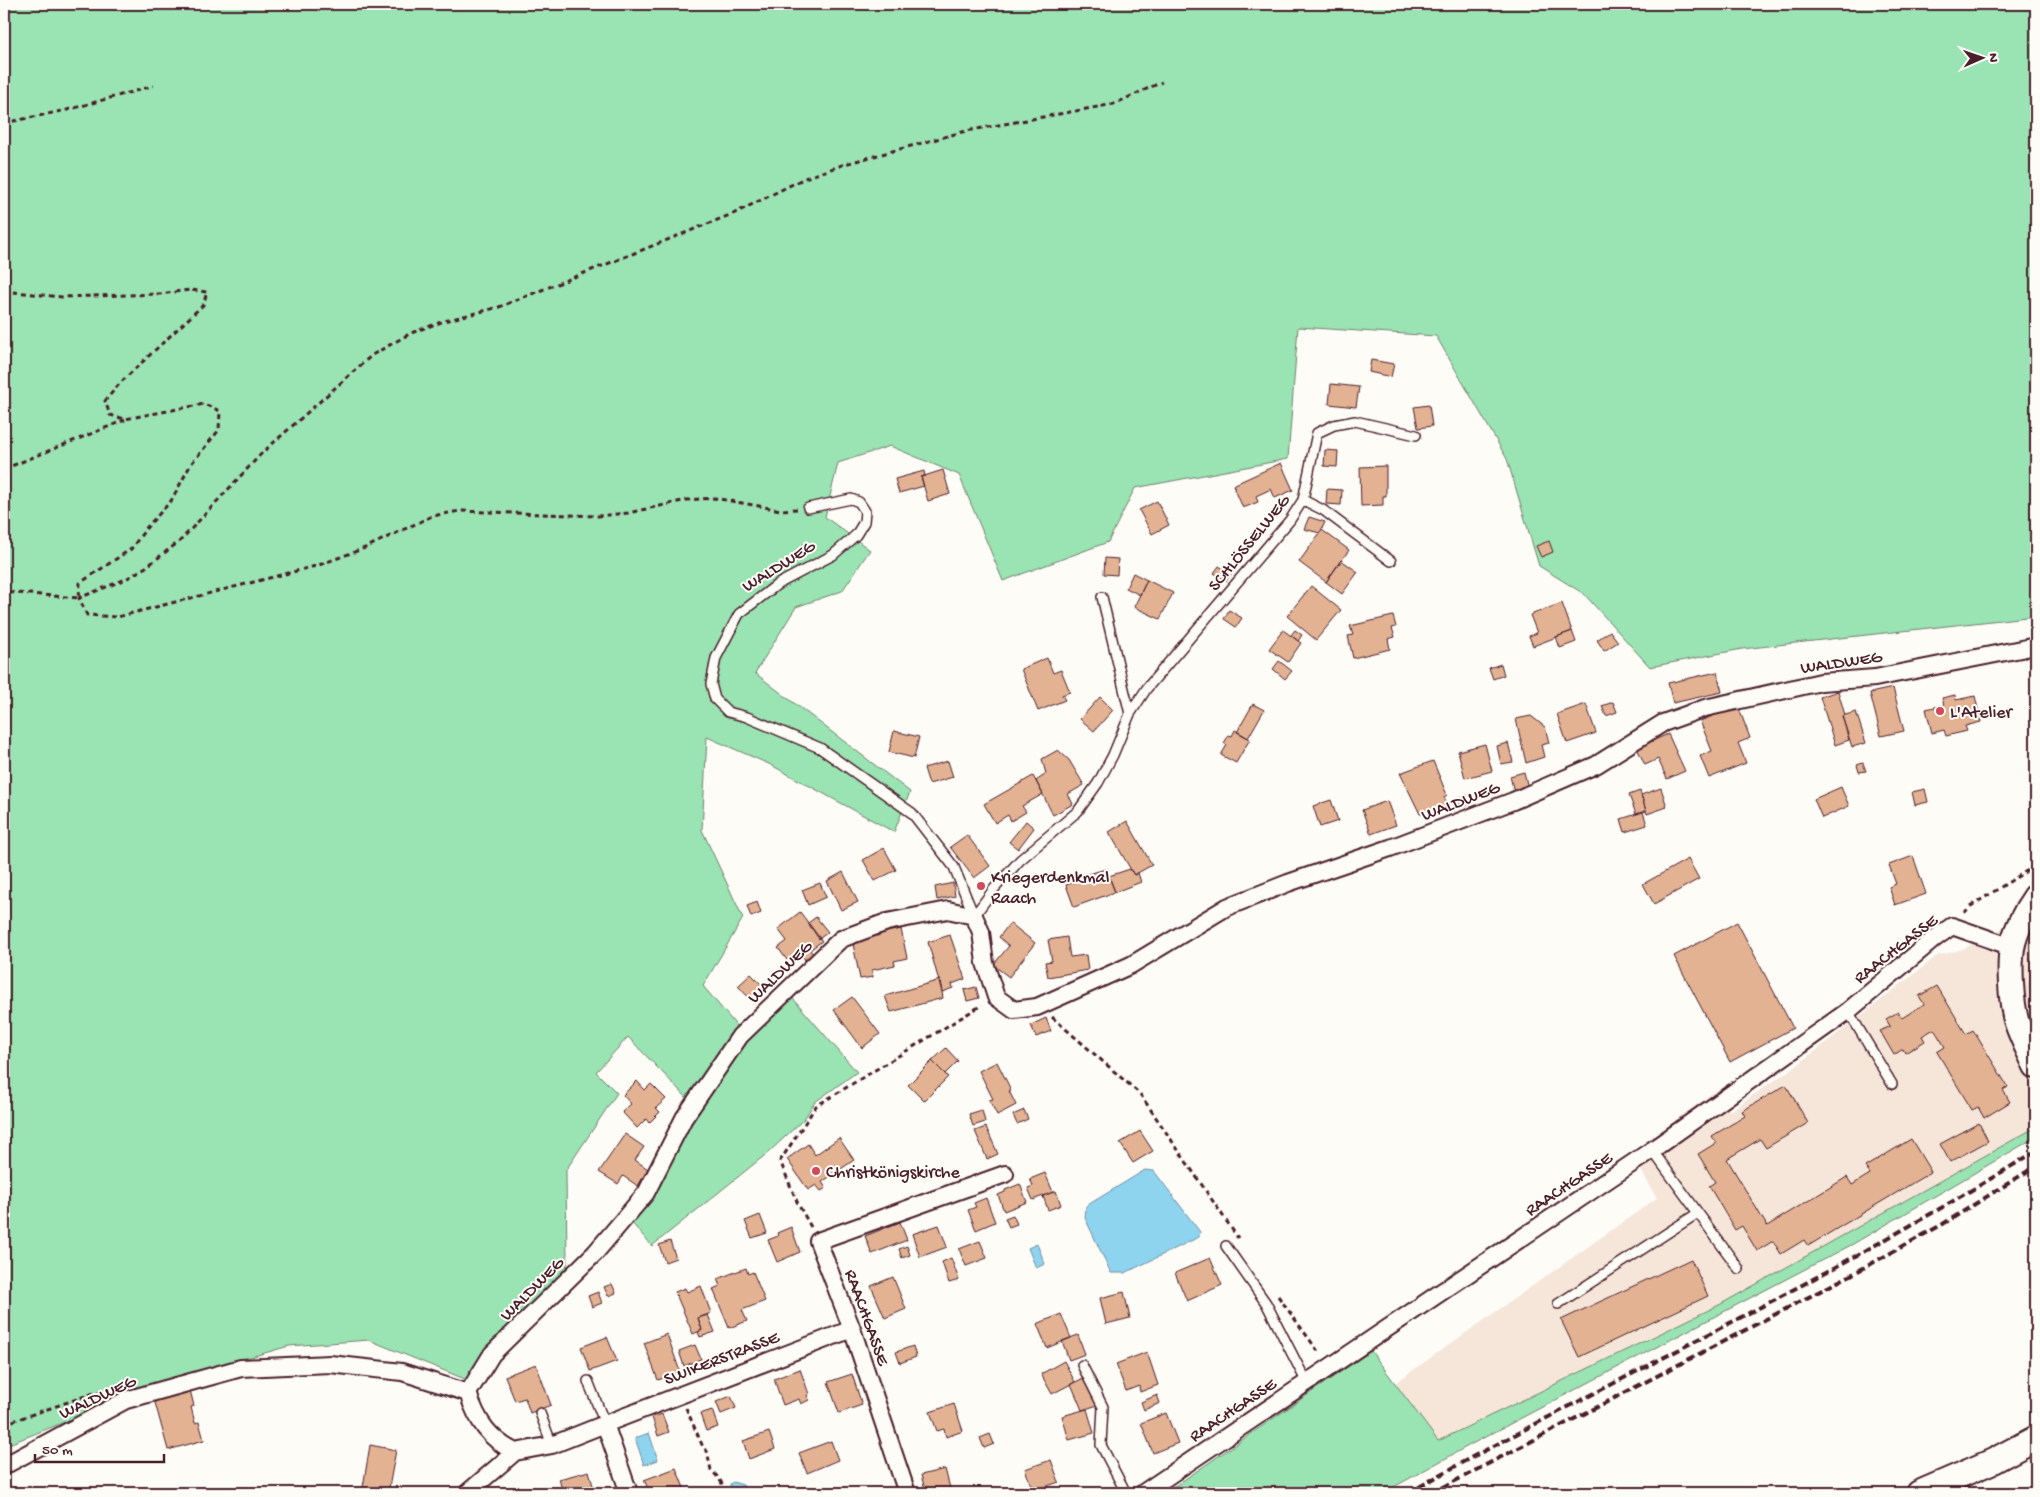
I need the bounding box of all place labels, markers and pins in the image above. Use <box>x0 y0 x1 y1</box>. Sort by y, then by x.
place label: L'Atelier <box>1950 703 2014 724</box>
marker: L'Atelier <box>1934 705 1946 717</box>
place label: Kriegerdenkmal Raach <box>991 868 1110 910</box>
marker: Kriegerdenkmal Raach <box>975 880 987 892</box>
place label: Christkönigskirche <box>826 1163 960 1184</box>
marker: Christkönigskirche <box>810 1165 822 1177</box>

